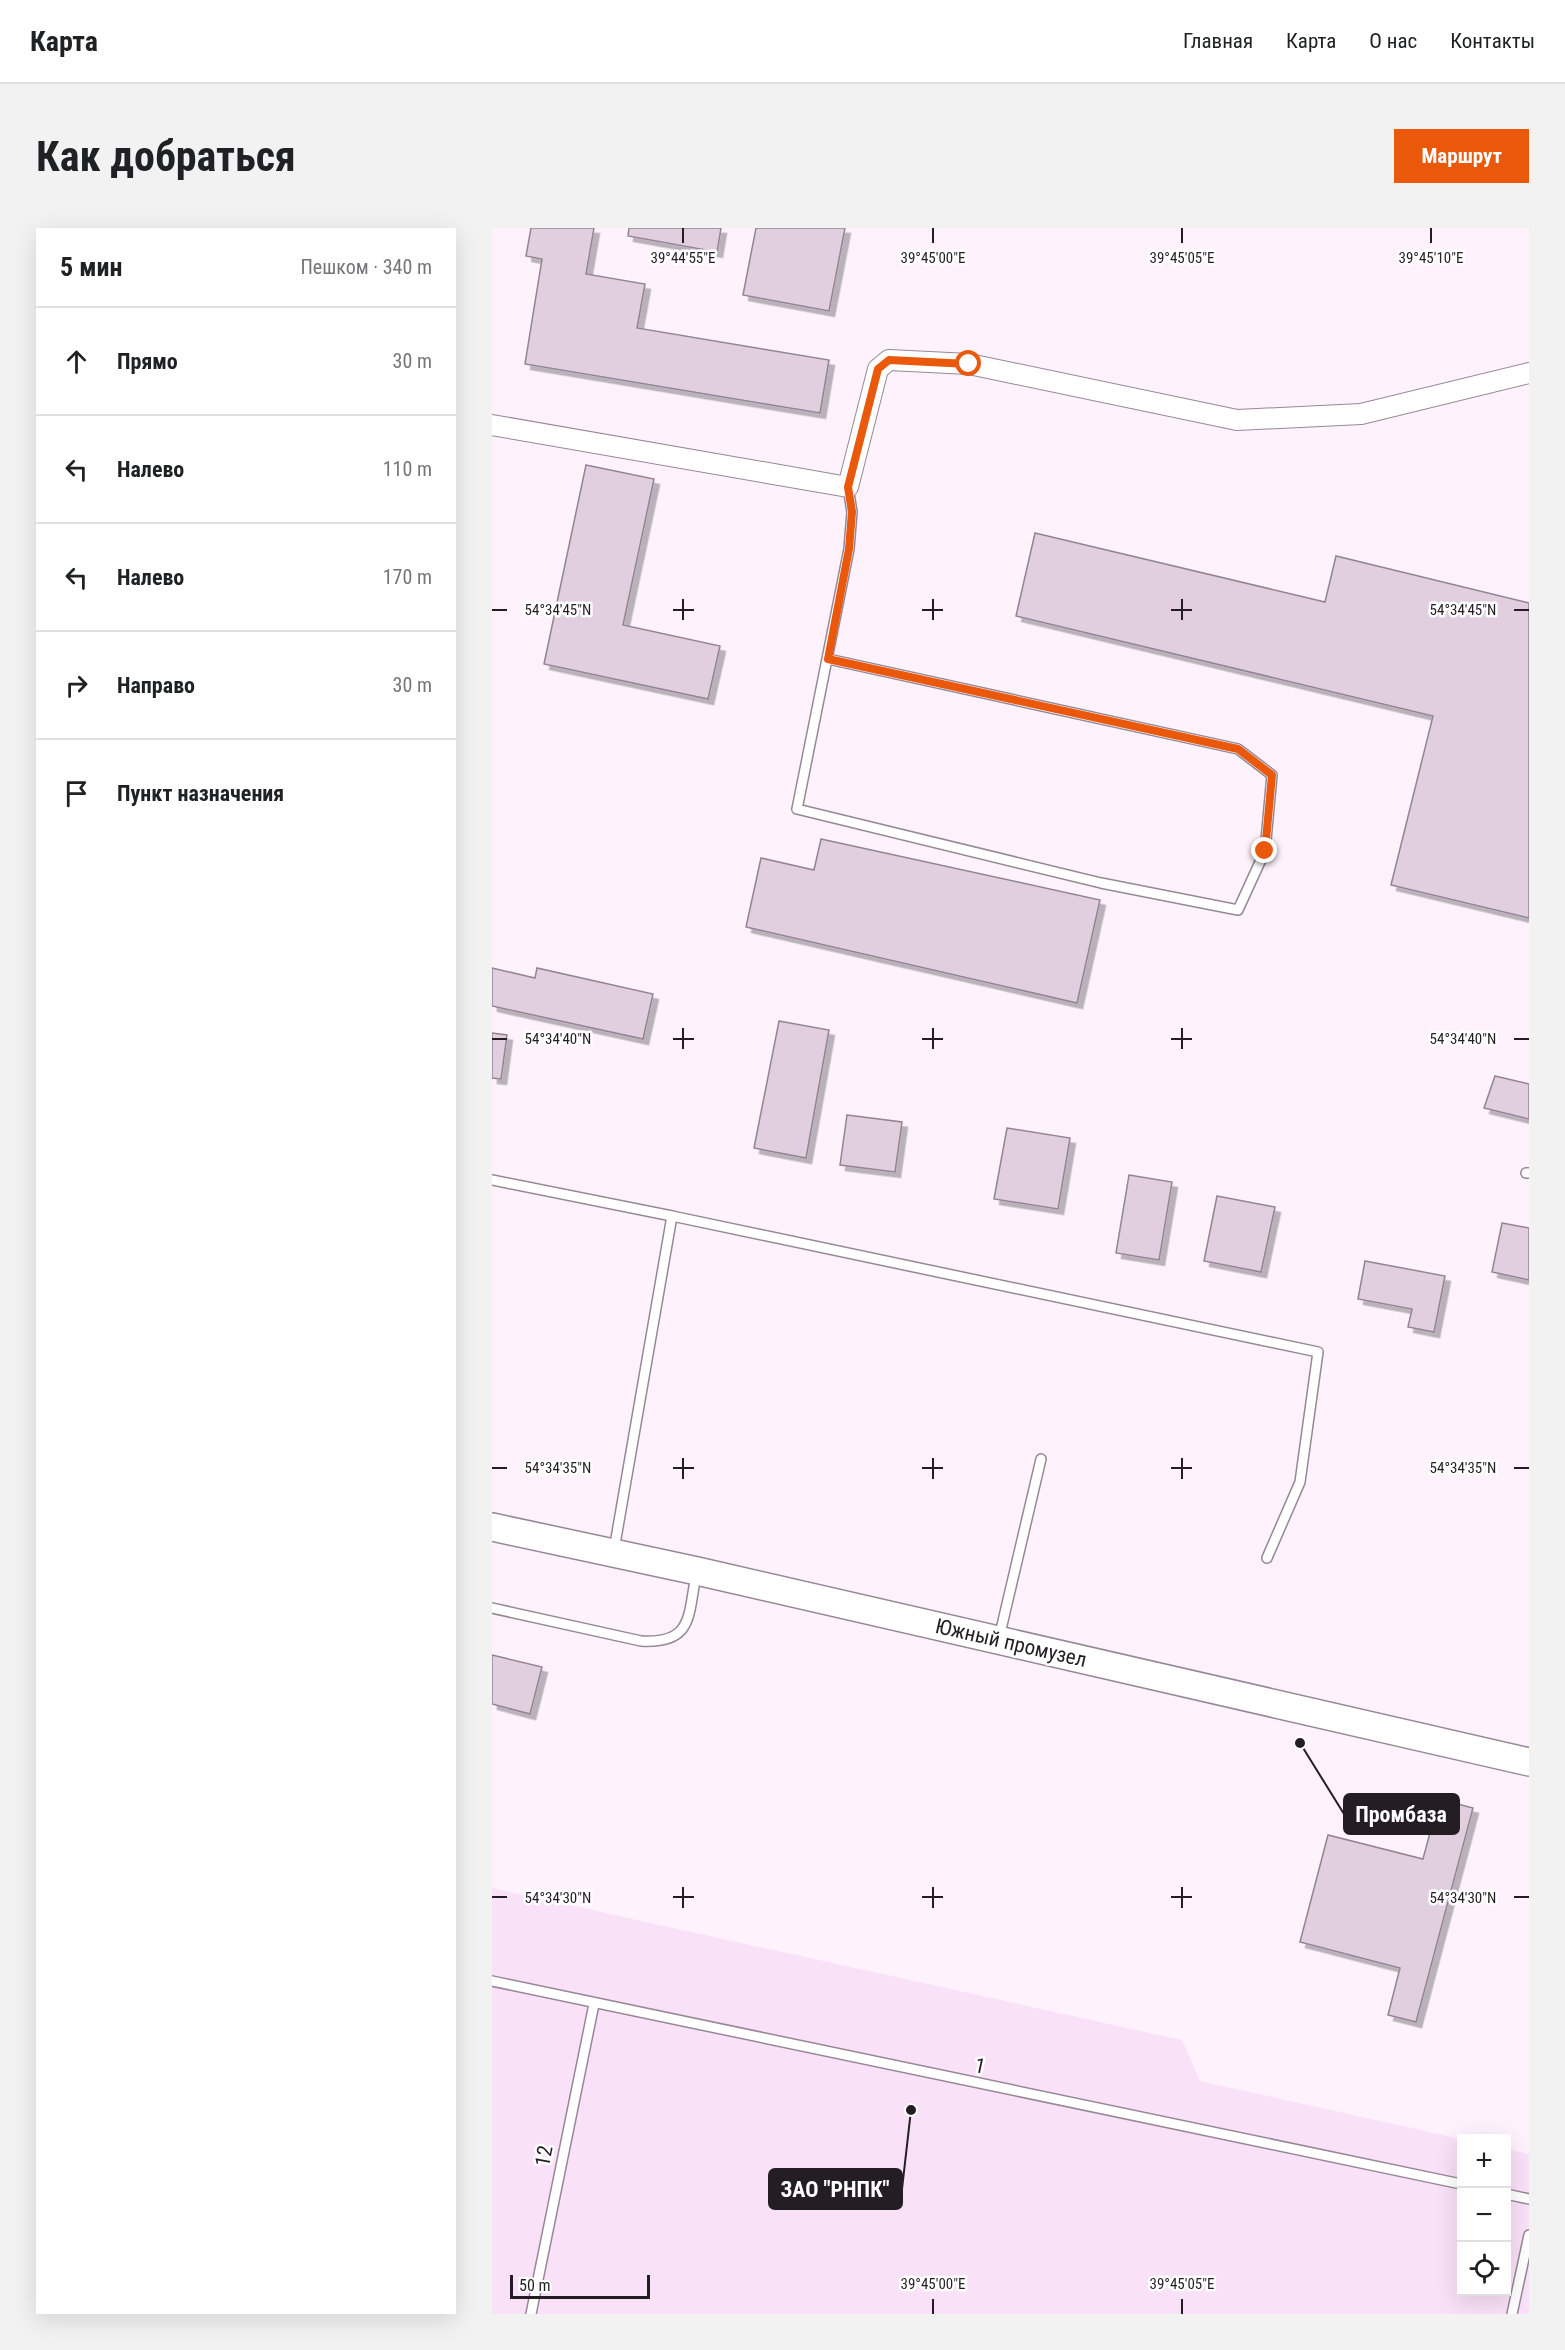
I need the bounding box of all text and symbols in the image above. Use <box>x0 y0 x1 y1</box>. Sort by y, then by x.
text: Карта <box>30 25 98 58</box>
text: Главная <box>1183 29 1253 53</box>
text: Карта <box>1286 29 1336 53</box>
text: О нас <box>1369 29 1417 53</box>
text: Контакты <box>1450 29 1535 53</box>
button: Маршрут <box>1394 129 1529 183</box>
text: Как добраться <box>36 132 296 181</box>
text: 39°44'55"E <box>651 249 715 267</box>
text: 39°45'00"E <box>901 249 965 267</box>
text: 39°45'05"E <box>1150 249 1214 267</box>
text: 39°45'10"E <box>1399 249 1463 267</box>
text: 5 мин <box>60 252 122 282</box>
text: Пешком · 340 m <box>300 255 432 279</box>
icon: ahead <box>60 345 93 378</box>
text: Прямо <box>117 349 178 374</box>
text: 30 m <box>393 349 432 373</box>
route start <box>955 350 981 376</box>
icon: left <box>60 453 93 486</box>
text: Налево <box>117 457 184 482</box>
text: 110 m <box>383 457 432 481</box>
icon: left <box>60 561 93 594</box>
text: Налево <box>117 565 184 590</box>
text: 170 m <box>383 565 432 589</box>
text: 54°34'45"N <box>525 601 591 619</box>
text: 54°34'45"N <box>1430 601 1496 619</box>
icon: right <box>60 669 93 702</box>
text: Направо <box>117 673 195 698</box>
text: 30 m <box>393 673 432 697</box>
icon: arrive <box>60 777 93 810</box>
text: Пункт назначения <box>117 781 284 806</box>
route end <box>1251 837 1277 863</box>
text: 54°34'40"N <box>525 1030 591 1048</box>
text: 54°34'40"N <box>1430 1030 1496 1048</box>
text: 54°34'35"N <box>525 1459 591 1477</box>
text: 54°34'35"N <box>1430 1459 1496 1477</box>
street label: Южный промузел <box>933 1614 1089 1672</box>
callout: Промбаза <box>1344 1794 1459 1834</box>
text: Промбаза <box>1355 1802 1447 1827</box>
text: 54°34'30"N <box>525 1889 591 1907</box>
text: 54°34'30"N <box>1430 1889 1496 1907</box>
street label: 1 <box>972 2053 988 2079</box>
map controls <box>1457 2134 1511 2296</box>
button: + <box>1457 2134 1511 2188</box>
street label: 12 <box>530 2144 558 2168</box>
callout: ЗАО "РНПК" <box>769 2169 902 2209</box>
text: ЗАО "РНПК" <box>780 2177 890 2202</box>
button: − <box>1457 2188 1511 2242</box>
button: locate <box>1457 2242 1511 2296</box>
scale bar <box>510 2272 650 2300</box>
text: 39°45'00"E <box>901 2275 965 2293</box>
text: 39°45'05"E <box>1150 2275 1214 2293</box>
text: 50 m <box>519 2276 551 2295</box>

